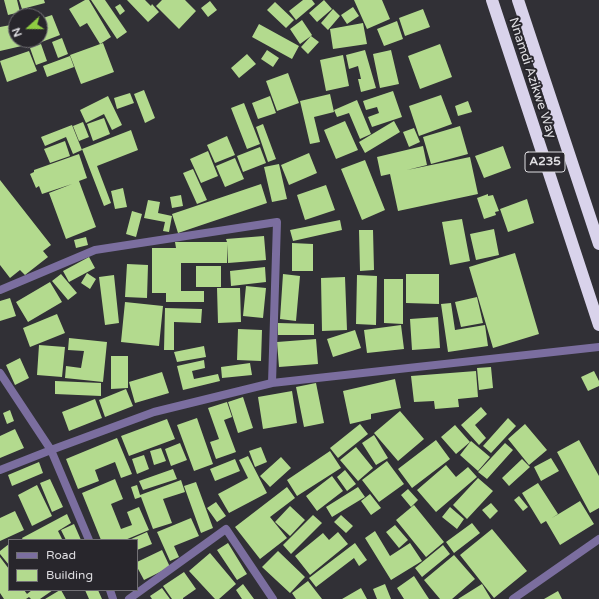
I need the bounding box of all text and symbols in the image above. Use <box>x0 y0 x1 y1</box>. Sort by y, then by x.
north arrow <box>8 8 48 48</box>
street label: Nnamdi Azikwe Way <box>505 15 559 141</box>
text: N <box>10 26 25 39</box>
road number: A235 <box>525 152 565 172</box>
legend <box>8 539 138 591</box>
text: Road <box>46 548 76 562</box>
text: Building <box>46 568 93 582</box>

